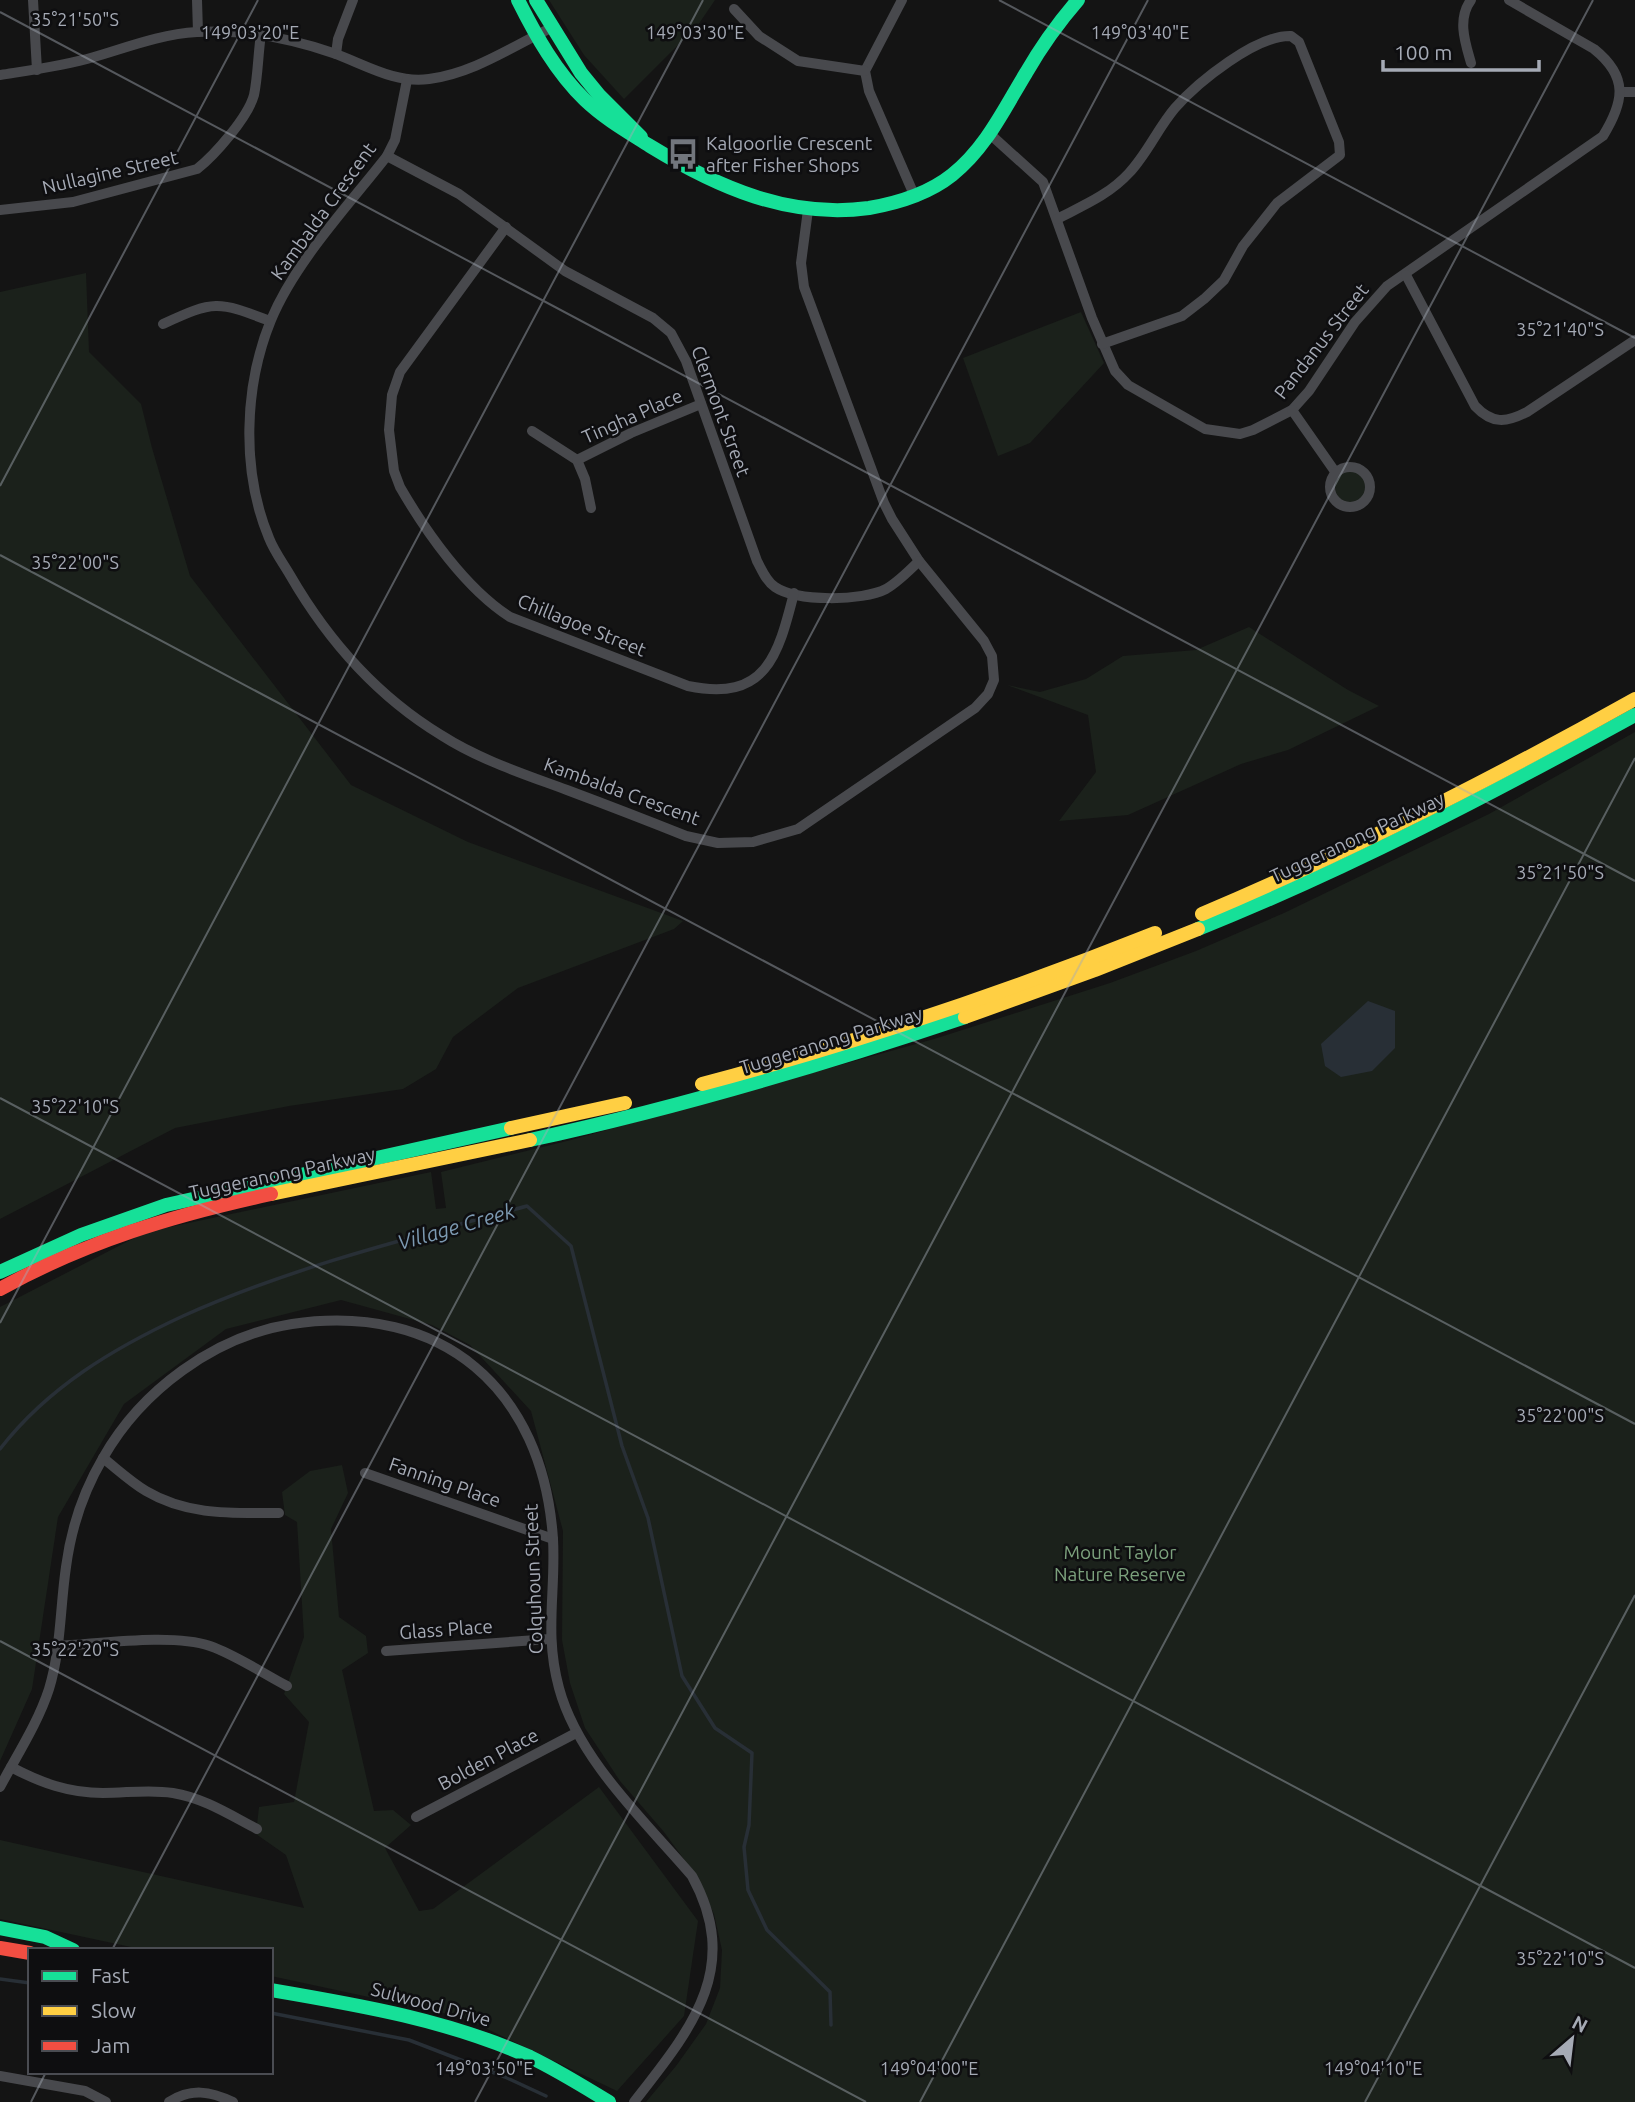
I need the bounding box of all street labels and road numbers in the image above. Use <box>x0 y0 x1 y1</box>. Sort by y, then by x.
street label: Kambalda Crescent <box>266 138 380 284</box>
street label: Nullagine Street <box>40 146 180 198</box>
street label: Pandanus Street <box>1269 279 1373 403</box>
street label: Clermont Street <box>687 343 755 480</box>
street label: Tingha Place <box>578 384 686 448</box>
street label: Chillagoe Street <box>514 589 650 661</box>
street label: Kambalda Crescent <box>541 753 703 830</box>
street label: Tuggeranong Parkway <box>1266 787 1448 887</box>
street label: Tuggeranong Parkway <box>737 1002 925 1078</box>
street label: Tuggeranong Parkway <box>187 1143 377 1203</box>
street label: Fanning Place <box>386 1453 504 1511</box>
street label: Colquhoun Street <box>519 1503 547 1655</box>
street label: Glass Place <box>399 1615 493 1643</box>
street label: Bolden Place <box>434 1723 542 1795</box>
street label: Sulwood Drive <box>369 1977 493 2031</box>

